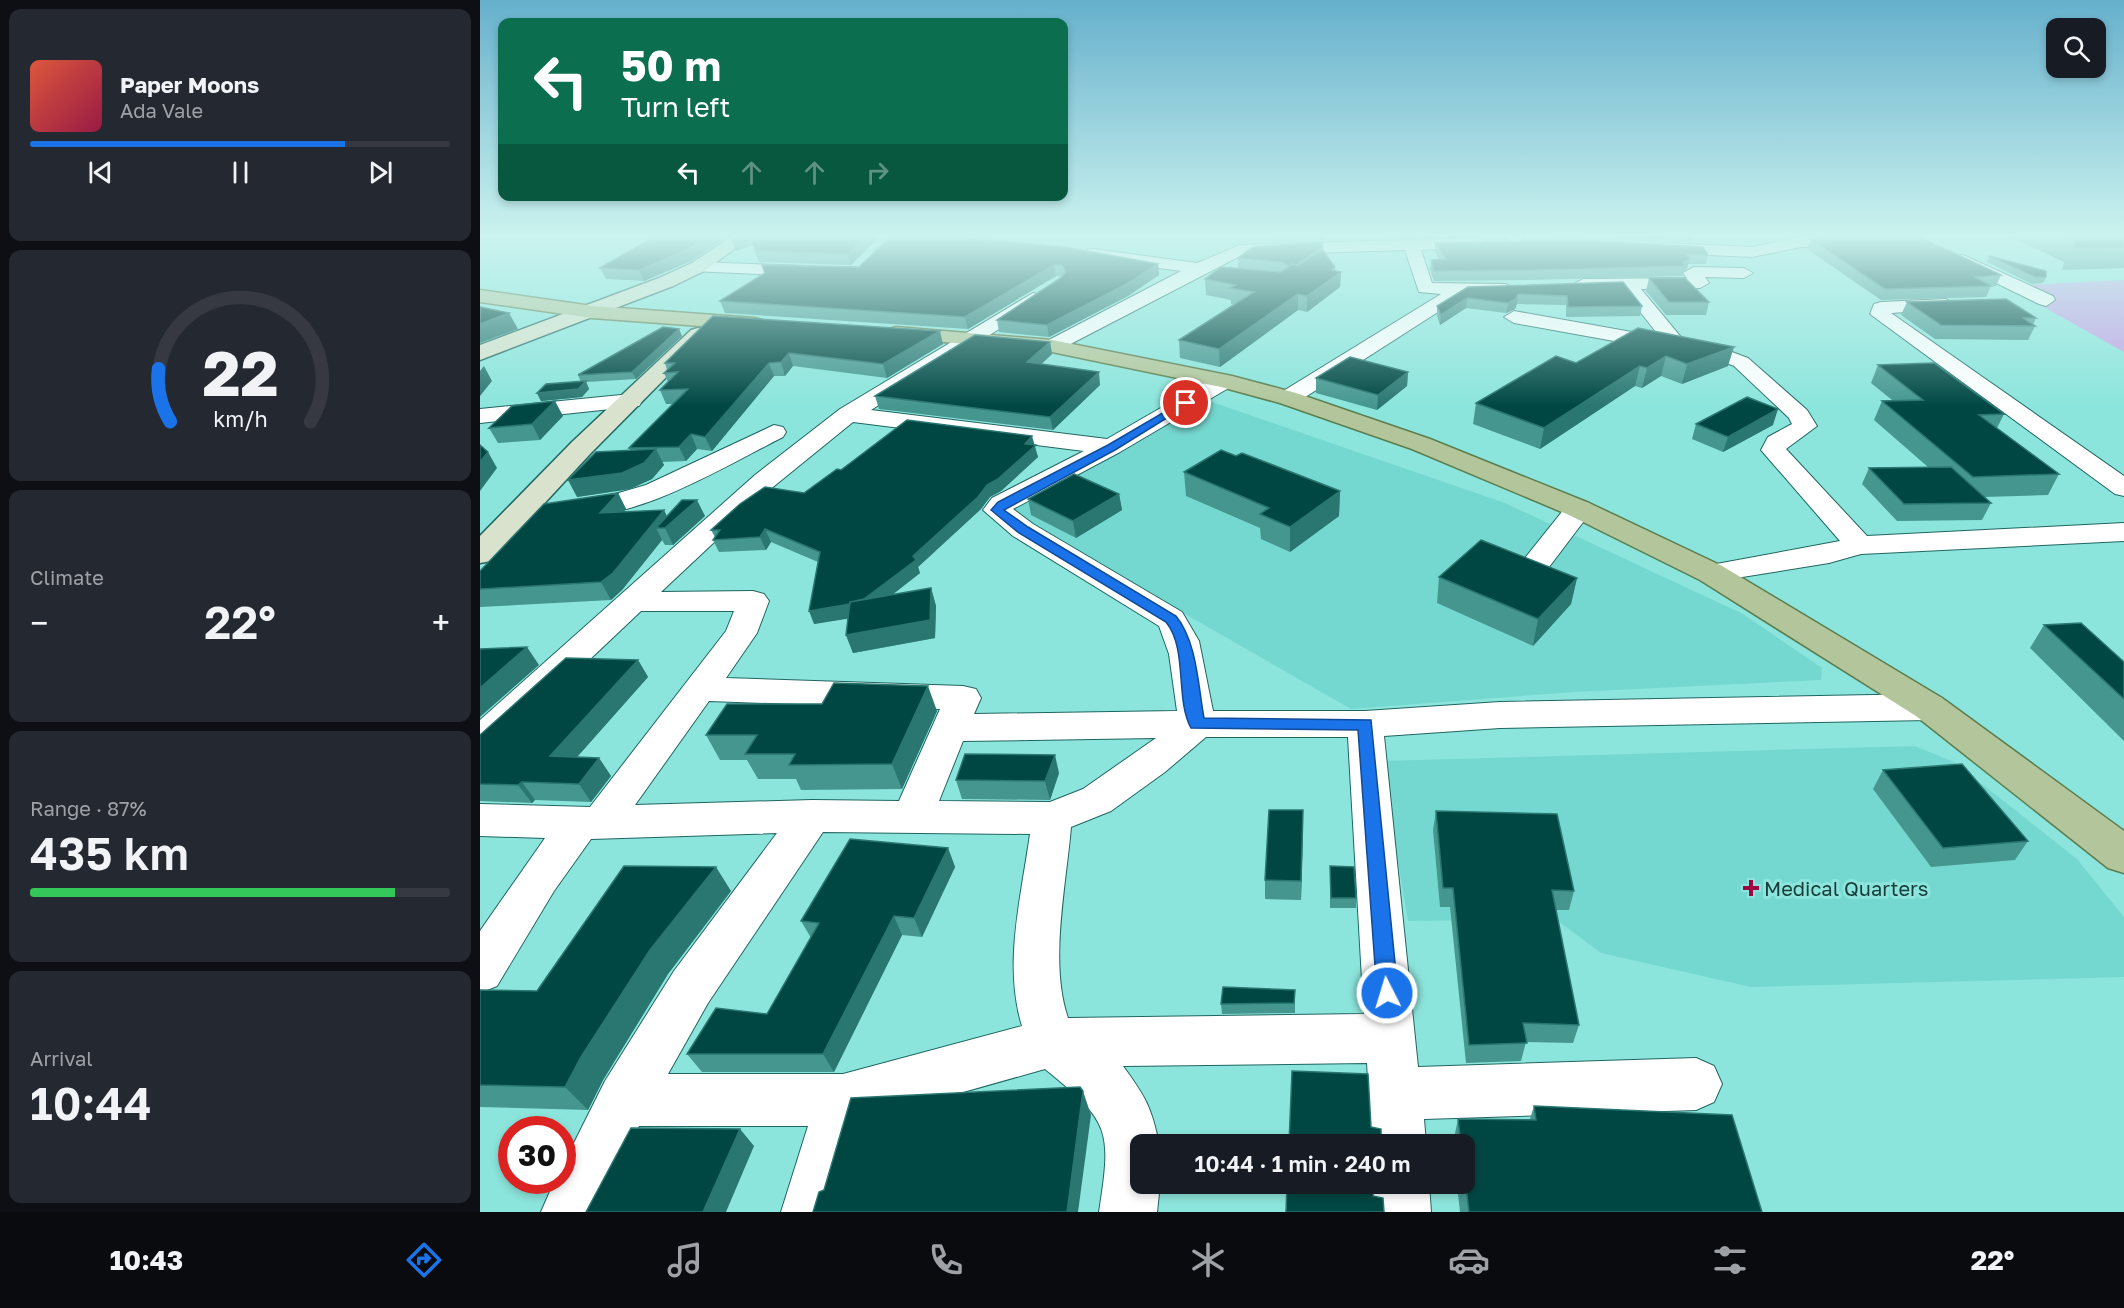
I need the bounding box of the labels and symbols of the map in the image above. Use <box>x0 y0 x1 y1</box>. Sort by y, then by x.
pin <box>1160 377 1211 428</box>
place label: Medical Quarters <box>1764 876 1928 900</box>
marker: Medical Quarters <box>1742 879 1760 897</box>
position arrow <box>1355 961 1419 1025</box>
speed limit sign: 30 <box>498 1116 576 1194</box>

